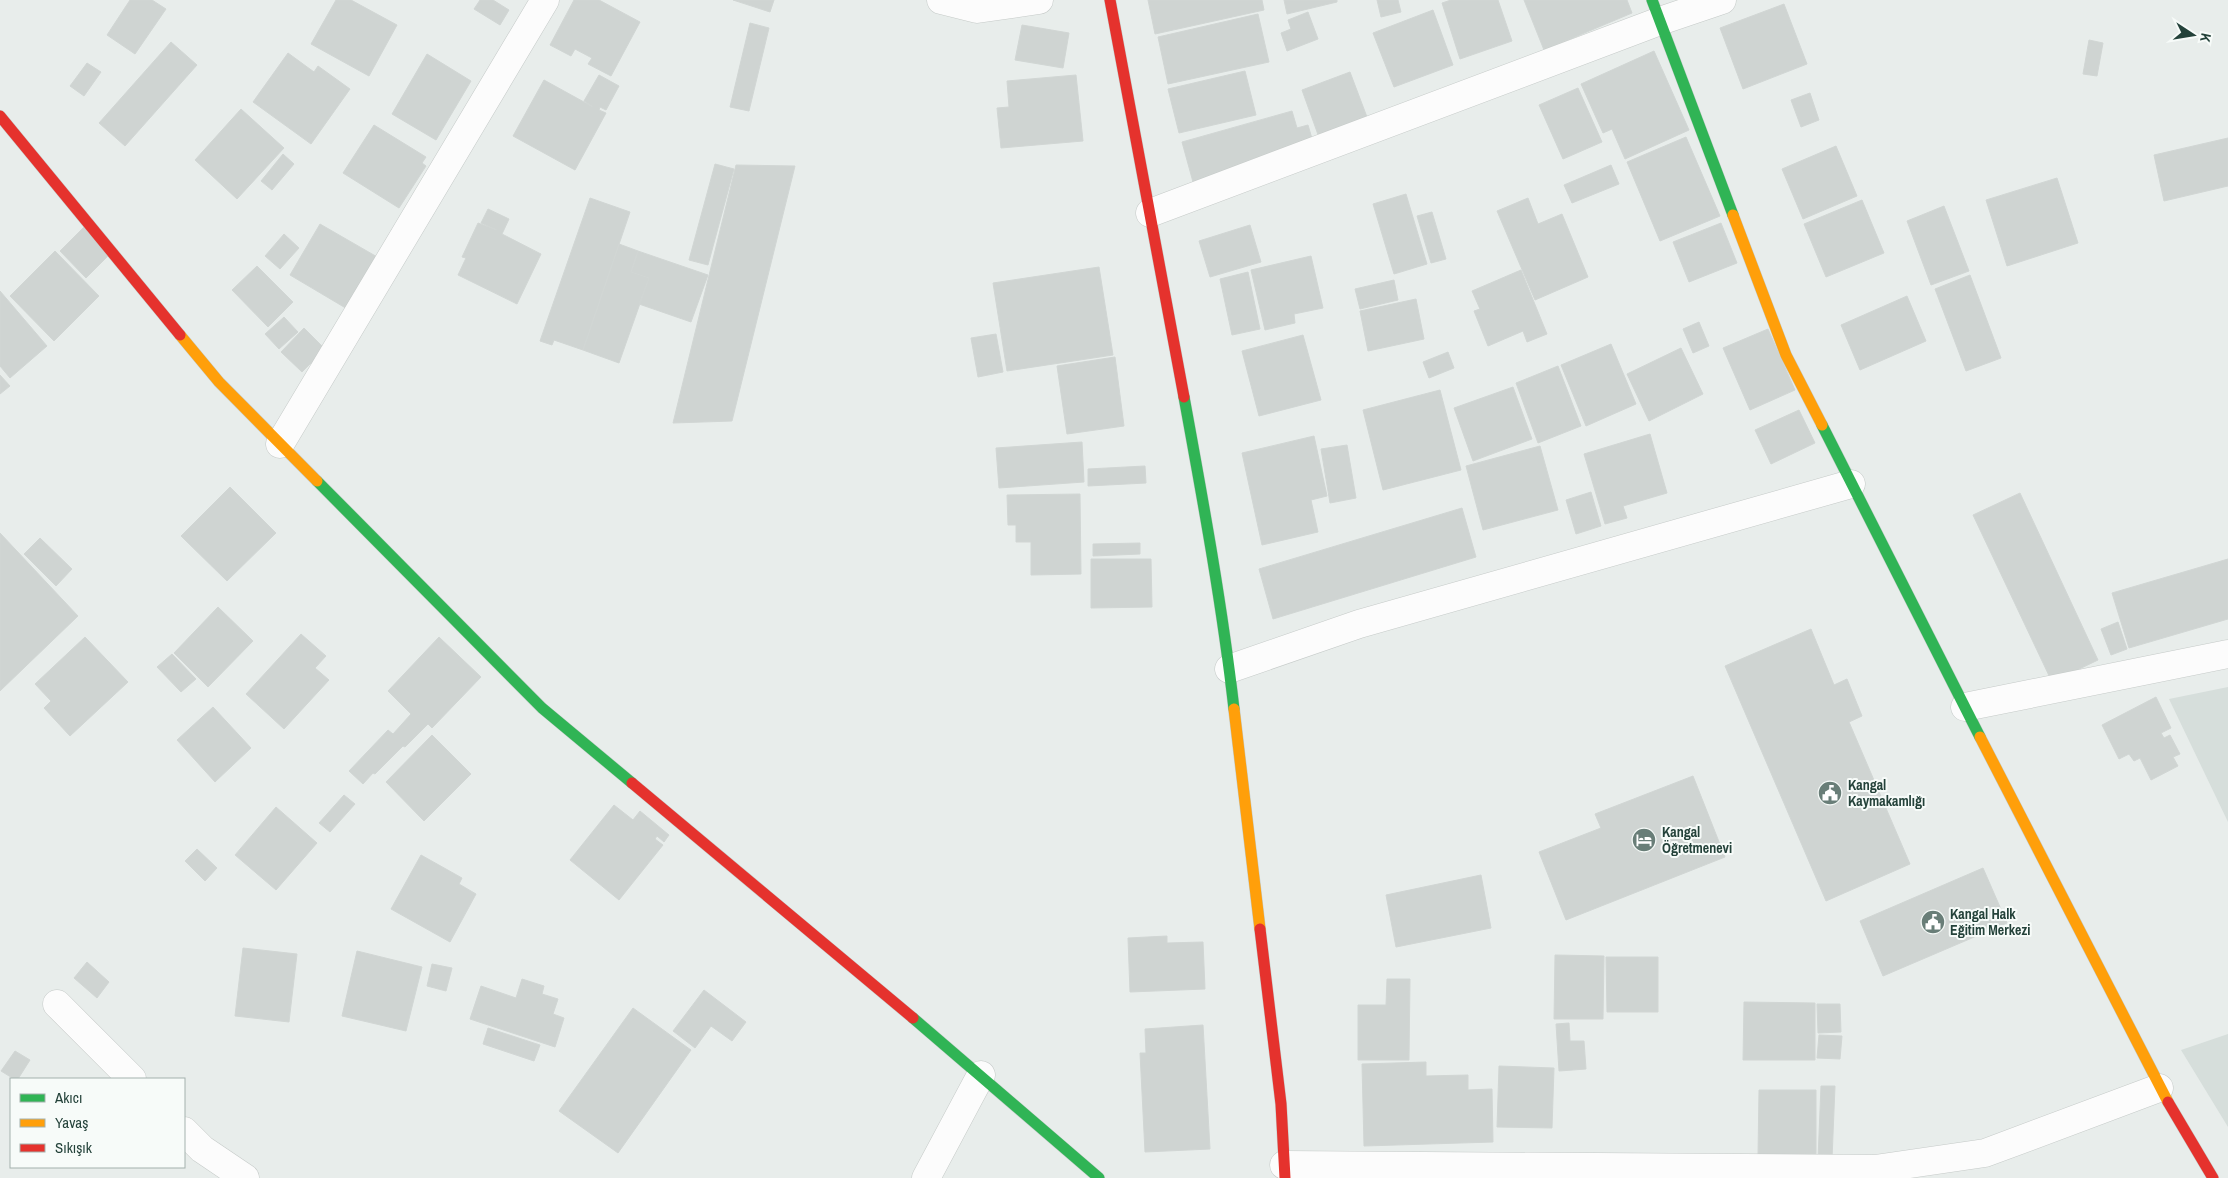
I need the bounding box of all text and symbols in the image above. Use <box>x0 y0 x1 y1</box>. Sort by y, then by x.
north arrow <box>2168 10 2218 60</box>
text: K <box>2196 32 2215 44</box>
place label: Kangal Kaymakamlığı <box>1848 776 1925 810</box>
public building icon: Kangal Kaymakamlığı <box>1817 780 1843 806</box>
place label: Kangal Öğretmenevi <box>1662 823 1732 857</box>
hotel icon: Kangal Öğretmenevi <box>1631 827 1657 853</box>
place label: Kangal Halk Eğitim Merkezi <box>1950 905 2030 939</box>
public building icon: Kangal Halk Eğitim Merkezi <box>1920 909 1946 935</box>
legend <box>10 1078 185 1168</box>
text: Akıcı <box>54 1087 82 1108</box>
text: Yavaş <box>55 1112 88 1133</box>
text: Sıkışık <box>55 1137 93 1158</box>

